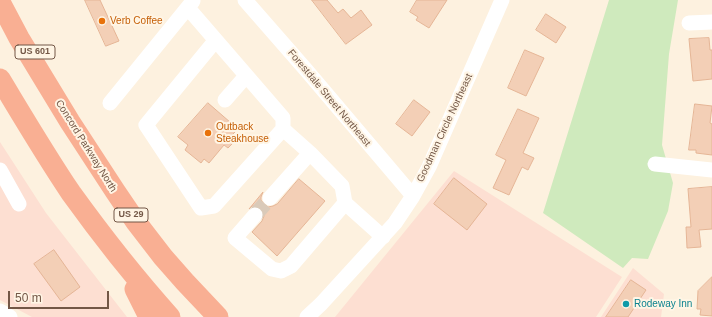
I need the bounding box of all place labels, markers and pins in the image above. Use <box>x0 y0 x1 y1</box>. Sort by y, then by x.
place label: Verb Coffee <box>110 15 163 27</box>
marker: Verb Coffee <box>97 16 107 26</box>
place label: Outback Steakhouse <box>216 121 269 144</box>
marker: Outback Steakhouse <box>203 128 213 138</box>
place label: Rodeway Inn <box>634 298 692 310</box>
marker: Rodeway Inn <box>621 299 631 309</box>

